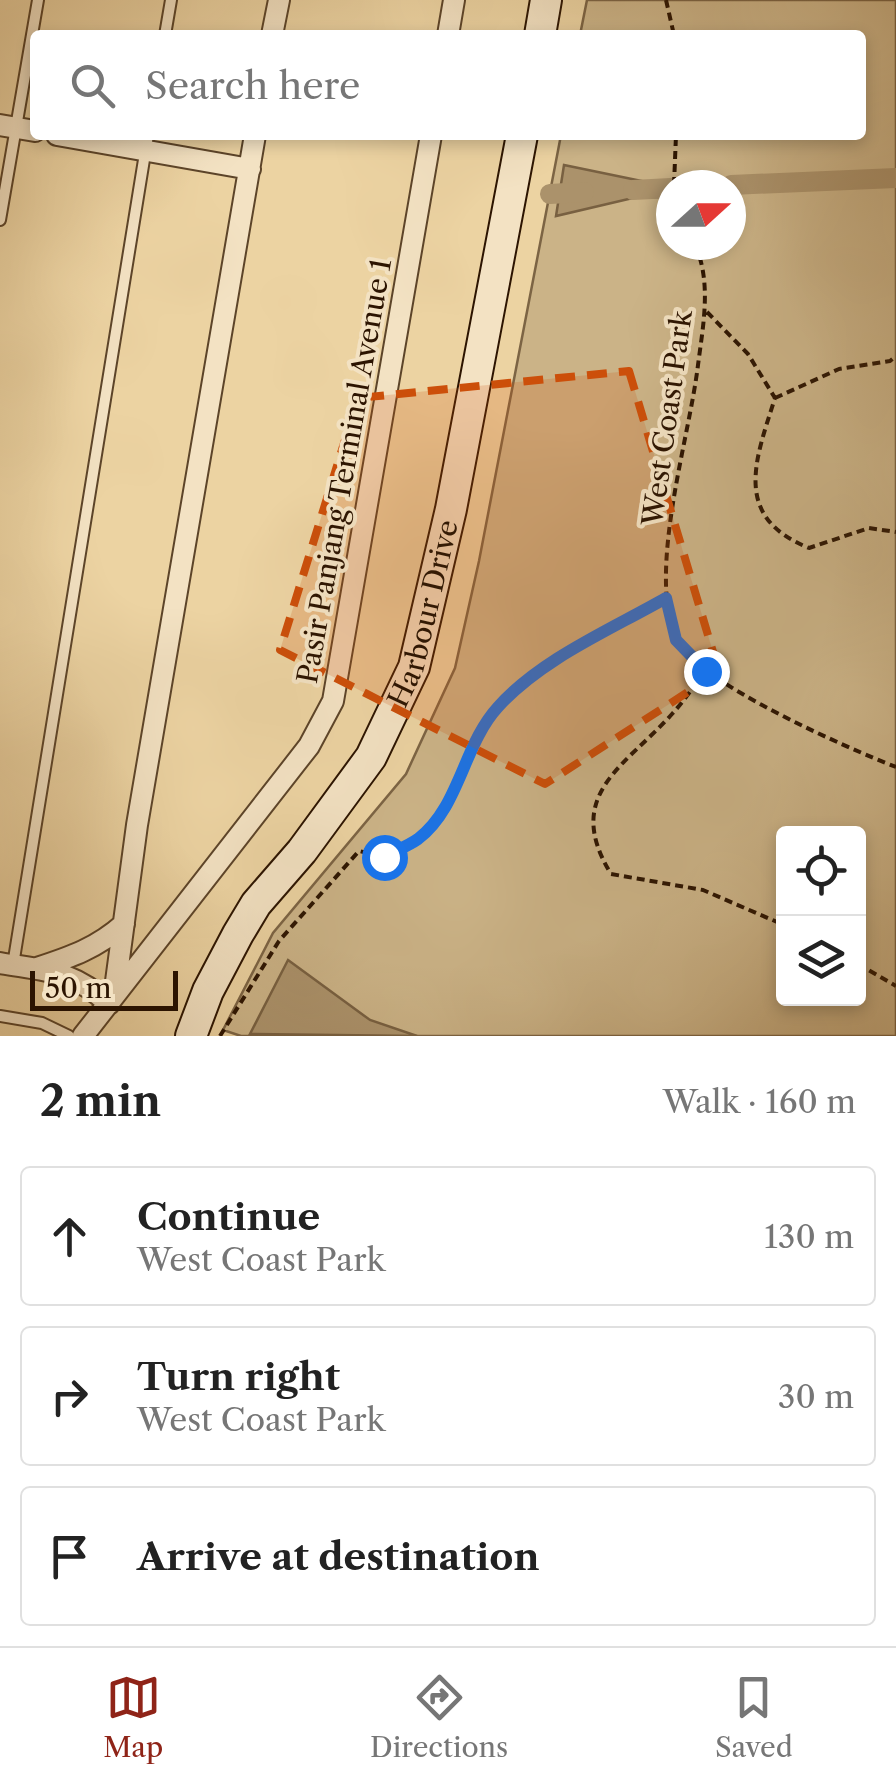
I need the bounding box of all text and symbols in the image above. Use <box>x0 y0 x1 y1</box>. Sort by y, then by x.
search box <box>30 30 866 140</box>
icon: search <box>65 58 120 113</box>
text: Search here <box>145 62 360 109</box>
north arrow <box>656 170 746 260</box>
street label: Pasir Panjang Terminal Avenue 1 <box>290 256 398 686</box>
street label: West Coast Park <box>635 306 699 529</box>
street label: Harbour Drive <box>380 517 465 713</box>
route end <box>684 649 730 695</box>
map controls <box>776 826 866 1006</box>
button: locate <box>776 826 866 916</box>
route start <box>362 835 408 881</box>
button: layers <box>776 916 866 1006</box>
scale bar <box>30 966 178 1010</box>
text: 50 m <box>45 971 112 1005</box>
text: 2 min <box>40 1075 161 1127</box>
text: Walk · 160 m <box>663 1082 856 1121</box>
text: Continue <box>137 1193 320 1240</box>
icon: ahead <box>42 1209 97 1264</box>
text: 130 m <box>764 1217 854 1256</box>
text: West Coast Park <box>137 1240 385 1279</box>
text: Turn right <box>137 1353 340 1400</box>
icon: right <box>42 1369 97 1424</box>
text: 30 m <box>778 1377 854 1416</box>
text: West Coast Park <box>137 1400 385 1439</box>
icon: arrive <box>42 1529 97 1584</box>
text: Arrive at destination <box>137 1533 540 1580</box>
tab: Map <box>103 1670 163 1764</box>
tab: Directions <box>370 1670 508 1764</box>
tab: Saved <box>715 1670 793 1764</box>

